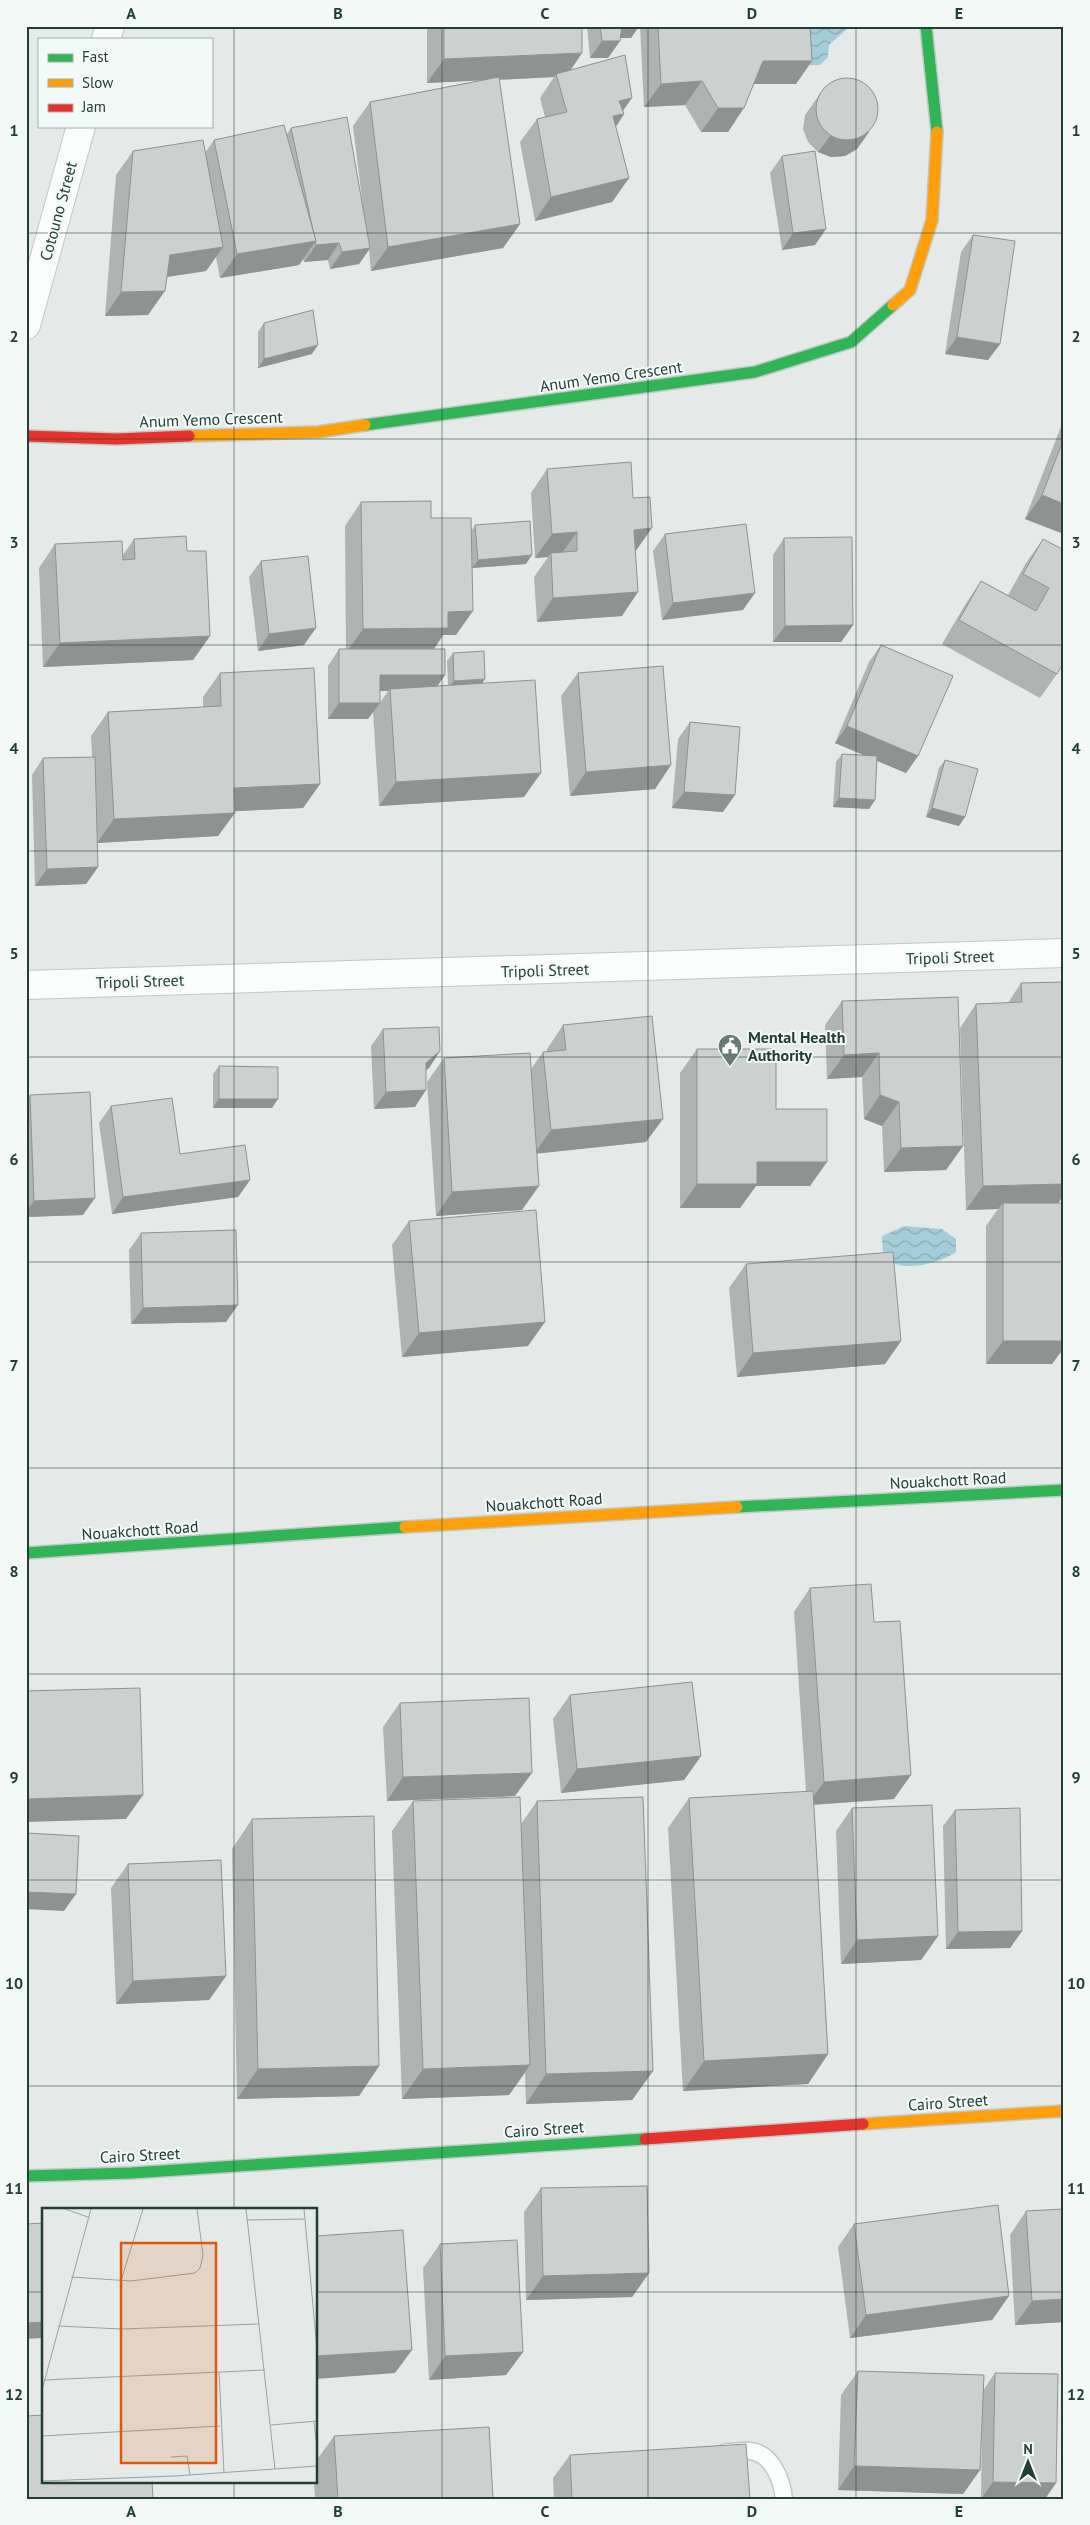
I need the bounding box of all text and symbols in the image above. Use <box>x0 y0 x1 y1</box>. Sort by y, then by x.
text: A <box>126 3 136 23</box>
text: B <box>333 3 343 23</box>
text: C <box>541 3 550 23</box>
text: D <box>747 3 757 23</box>
text: E <box>955 3 963 23</box>
legend <box>38 38 212 128</box>
text: Fast <box>82 47 109 66</box>
text: Slow <box>82 73 113 92</box>
text: Jam <box>81 97 106 116</box>
text: 1 <box>9 120 19 140</box>
text: 1 <box>1071 120 1081 140</box>
street label: Cotouno Street <box>35 159 81 263</box>
text: 2 <box>9 326 19 346</box>
text: 2 <box>1071 326 1081 346</box>
street label: Anum Yemo Crescent <box>539 356 684 396</box>
street label: Anum Yemo Crescent <box>139 406 284 431</box>
text: 3 <box>9 532 19 552</box>
text: 3 <box>1071 532 1081 552</box>
text: 4 <box>9 738 19 758</box>
text: 4 <box>1071 738 1081 758</box>
text: 5 <box>9 943 19 963</box>
text: 5 <box>1071 943 1081 963</box>
street label: Tripoli Street <box>906 945 995 969</box>
street label: Tripoli Street <box>501 958 590 982</box>
street label: Tripoli Street <box>96 969 185 993</box>
place label: Mental Health Authority <box>748 1027 845 1065</box>
public building icon: Mental Health Authority <box>717 1033 743 1067</box>
text: 6 <box>9 1149 19 1169</box>
text: 6 <box>1071 1149 1081 1169</box>
text: 7 <box>9 1355 19 1375</box>
text: 7 <box>1071 1355 1081 1375</box>
street label: Nouakchott Road <box>889 1467 1007 1493</box>
street label: Nouakchott Road <box>485 1488 603 1516</box>
street label: Nouakchott Road <box>81 1516 199 1544</box>
text: 8 <box>9 1561 19 1581</box>
text: 8 <box>1071 1561 1081 1581</box>
text: 9 <box>9 1767 19 1787</box>
text: 9 <box>1071 1767 1081 1787</box>
text: 10 <box>5 1973 23 1993</box>
text: 10 <box>1067 1973 1085 1993</box>
street label: Cairo Street <box>907 2089 989 2115</box>
street label: Cairo Street <box>503 2116 585 2142</box>
street label: Cairo Street <box>99 2143 181 2167</box>
text: 11 <box>5 2178 23 2198</box>
text: 11 <box>1067 2178 1085 2198</box>
inset map <box>42 2208 318 2482</box>
text: 12 <box>5 2384 23 2404</box>
text: 12 <box>1067 2384 1085 2404</box>
north arrow <box>1002 2438 1052 2488</box>
text: N <box>1023 2440 1033 2458</box>
text: A <box>126 2501 136 2521</box>
text: B <box>333 2501 343 2521</box>
text: C <box>541 2501 550 2521</box>
text: D <box>747 2501 757 2521</box>
text: E <box>955 2501 963 2521</box>

